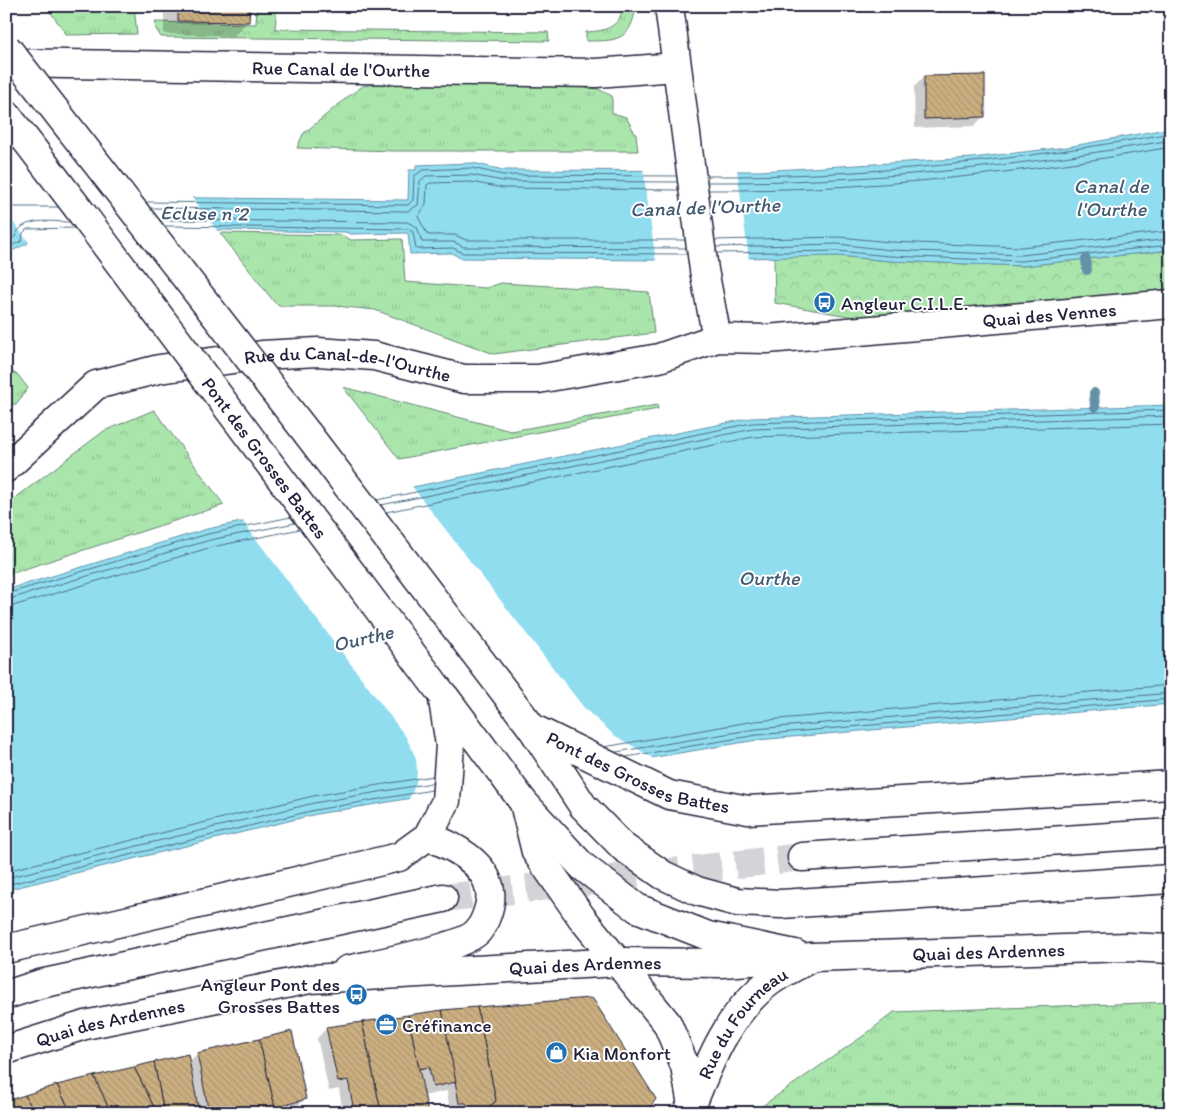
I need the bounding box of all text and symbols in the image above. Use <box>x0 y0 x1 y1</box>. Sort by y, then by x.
street label: Rue Canal de l'Ourthe <box>252 56 430 82</box>
water label: Canal de l'Ourthe <box>1073 174 1150 221</box>
water label: Canal de l'Ourthe <box>630 192 782 222</box>
water label: Ecluse n°2 <box>160 200 250 226</box>
bus stop icon: Angleur C.I.L.E. <box>813 291 837 315</box>
place label: Angleur C.I.L.E. <box>841 292 968 315</box>
street label: Quai des Vennes <box>981 298 1117 332</box>
street label: Rue du Canal-de-l'Ourthe <box>243 341 453 387</box>
street label: Pont des Grosses Battes <box>197 373 333 543</box>
water label: Ourthe <box>738 566 801 590</box>
water label: Ourthe <box>331 619 397 657</box>
street label: Pont des Grosses Battes <box>543 726 731 818</box>
street label: Quai des Ardennes <box>912 938 1065 966</box>
street label: Quai des Ardennes <box>508 951 662 980</box>
street label: Rue du Fourneau <box>693 962 792 1083</box>
place label: Angleur Pont des Grosses Battes <box>201 973 340 1018</box>
bus stop icon: Angleur Pont des Grosses Battes <box>344 983 368 1007</box>
street label: Quai des Ardennes <box>33 994 187 1052</box>
office icon: Créfinance <box>374 1013 398 1037</box>
place label: Créfinance <box>402 1014 491 1037</box>
shop icon: Kia Monfort <box>545 1041 569 1065</box>
place label: Kia Monfort <box>573 1042 671 1065</box>

